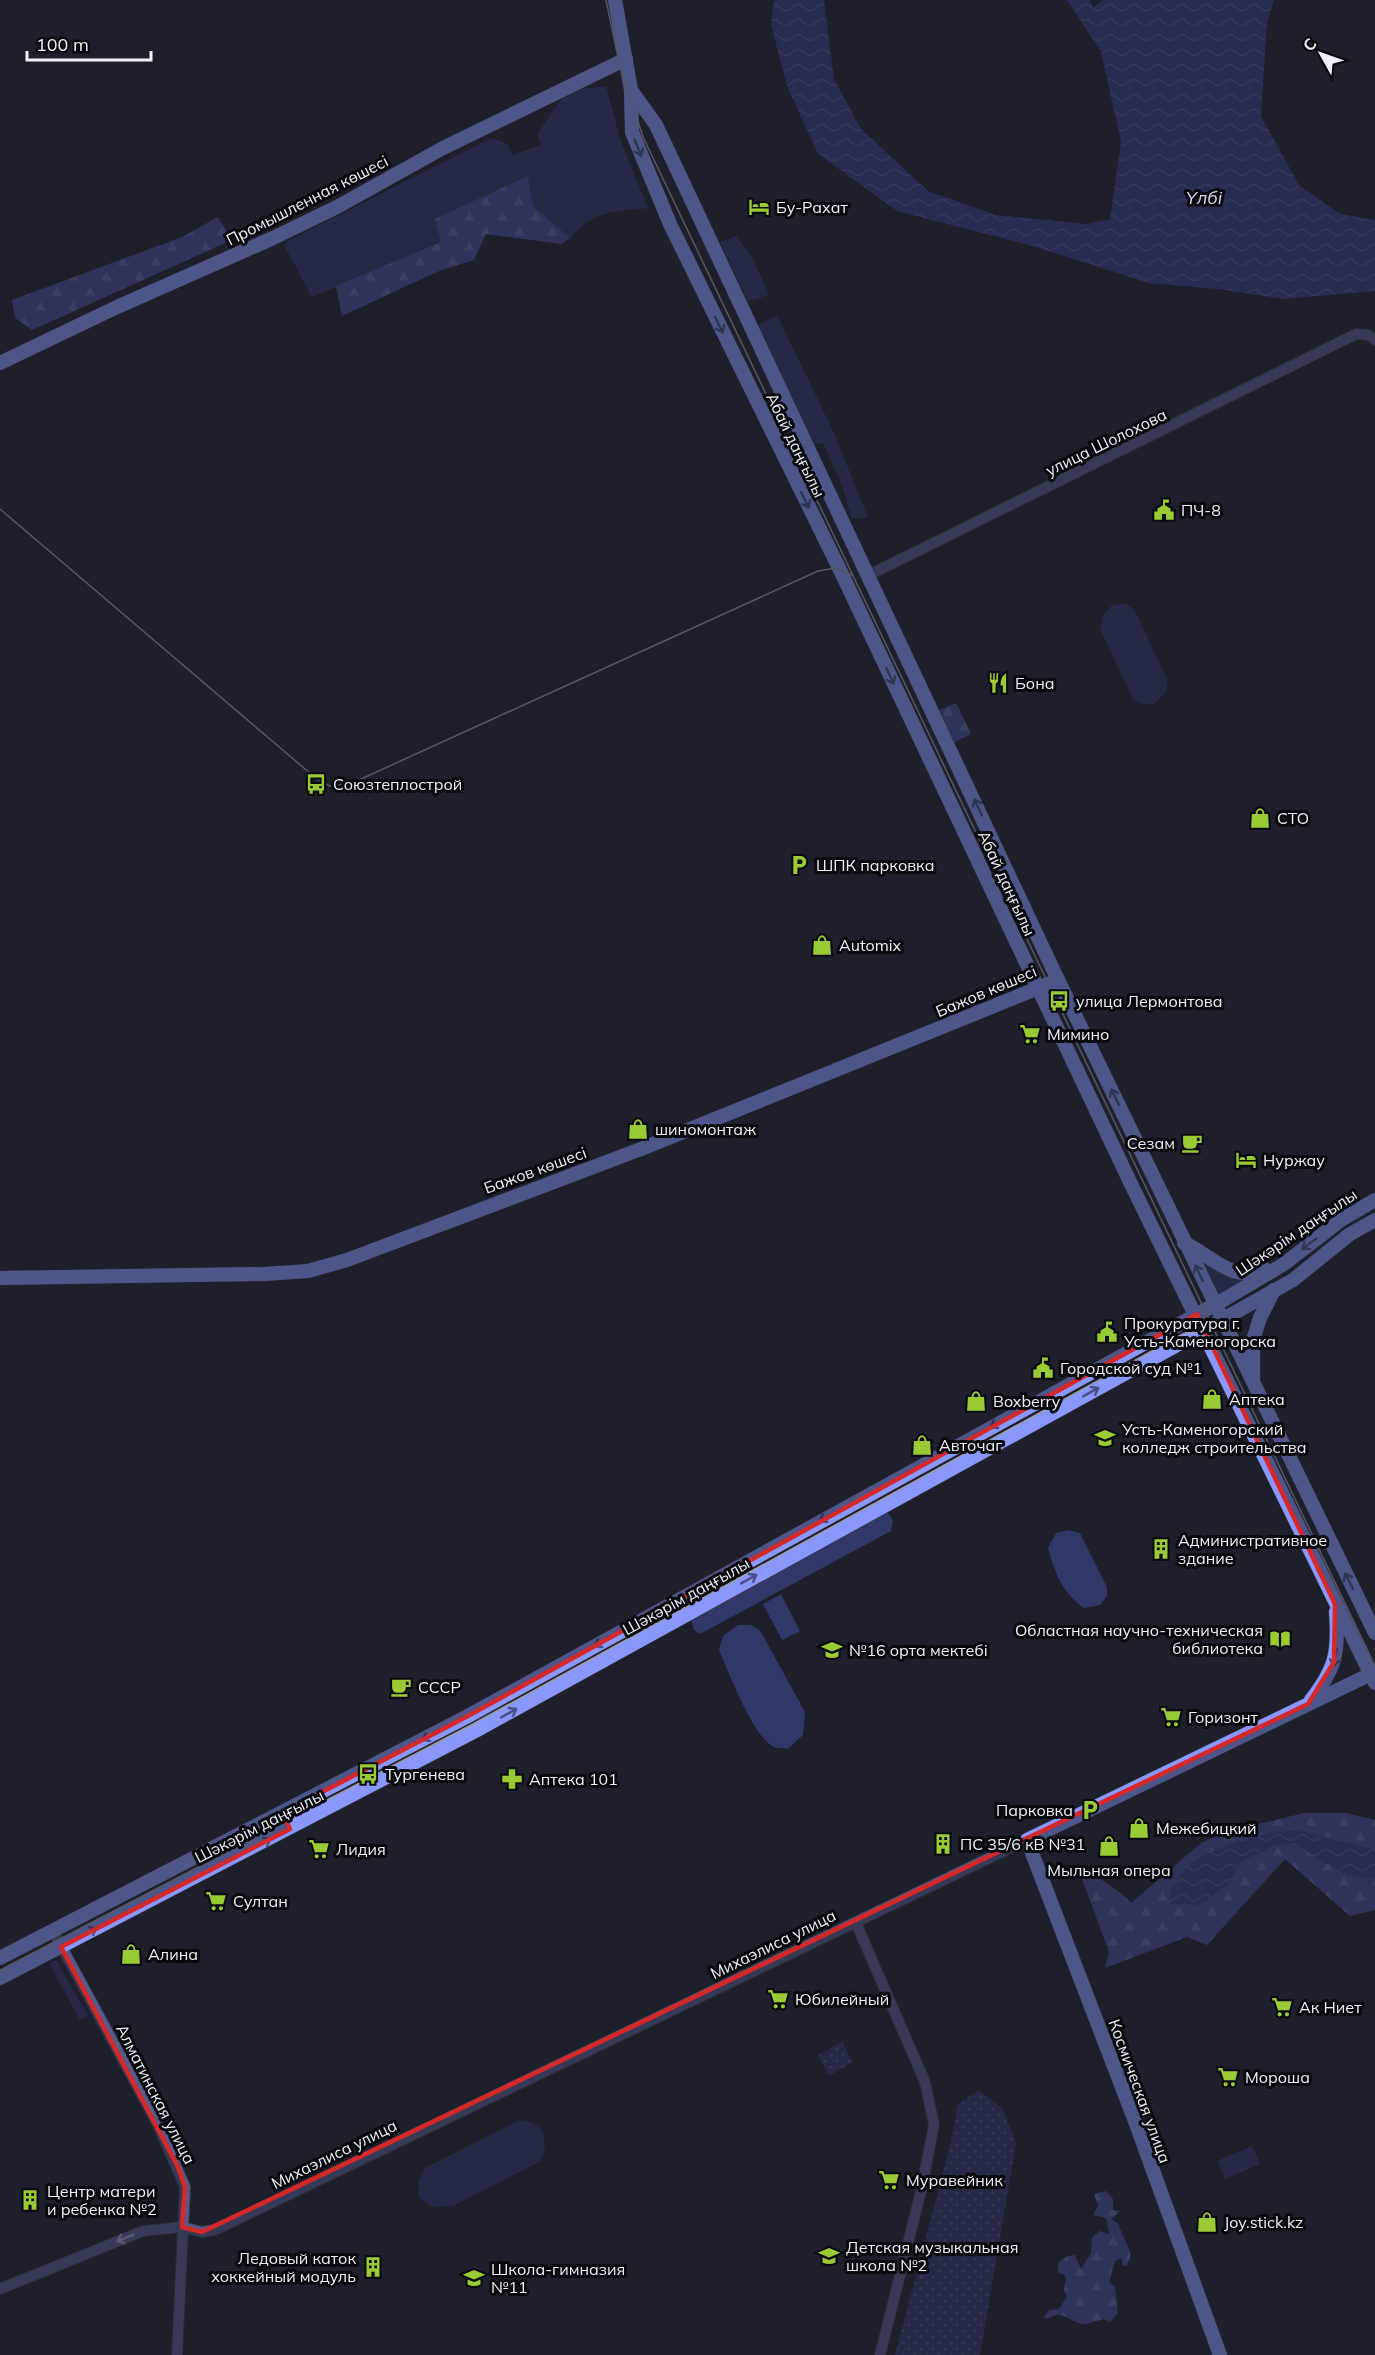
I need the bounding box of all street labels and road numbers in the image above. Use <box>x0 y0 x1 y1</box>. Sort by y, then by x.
street label: Промышленная көшесі <box>223 150 391 250</box>
street label: Абай даңғылы <box>762 389 830 501</box>
street label: улица Шолохова <box>1042 404 1170 480</box>
street label: Абай даңғылы <box>974 827 1040 939</box>
street label: Бажов көшесі <box>932 961 1040 1021</box>
street label: Бажов көшесі <box>481 1142 589 1198</box>
street label: Шәкәрім даңғылы <box>1232 1184 1360 1280</box>
street label: Шәкәрім даңғылы <box>619 1553 753 1639</box>
street label: Шәкәрім даңғылы <box>191 1785 327 1867</box>
street label: Михаэлиса улица <box>707 1905 839 1983</box>
street label: Космическая улица <box>1105 2016 1175 2166</box>
street label: Алматинская улица <box>112 2021 200 2167</box>
street label: Михаэлиса улица <box>268 2115 400 2193</box>

